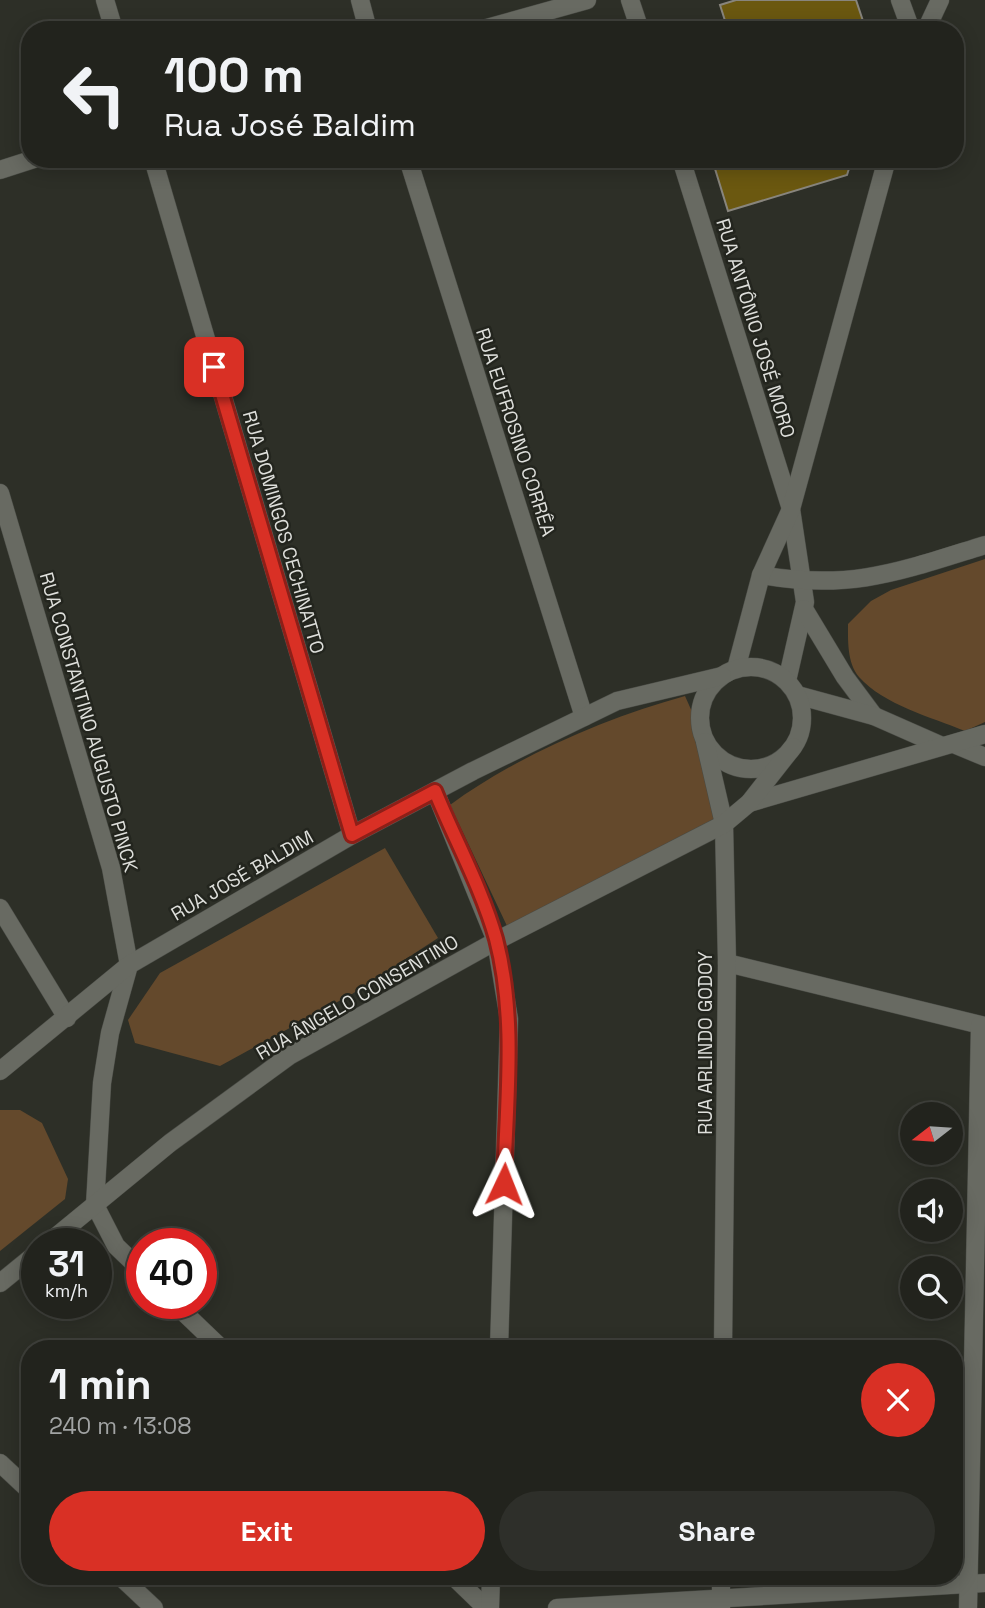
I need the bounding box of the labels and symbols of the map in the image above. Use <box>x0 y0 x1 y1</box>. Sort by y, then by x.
street label: RUA ANTÔNIO JOSÉ MORO <box>710 215 801 441</box>
street label: RUA EUFROSINO CORRÊA <box>470 325 561 539</box>
pin <box>184 337 244 397</box>
street label: RUA DOMINGOS CECHINATTO <box>237 408 330 656</box>
street label: RUA CONSTANTINO AUGUSTO PINCK <box>34 569 144 875</box>
street label: RUA JOSÉ BALDIM <box>167 825 318 926</box>
street label: RUA ÂNGELO CONSENTINO <box>252 929 463 1066</box>
street label: RUA ARLINDO GODOY <box>693 951 718 1135</box>
north arrow <box>900 1102 962 1166</box>
position arrow <box>467 1147 541 1221</box>
speed limit sign: 40 <box>126 1228 217 1319</box>

